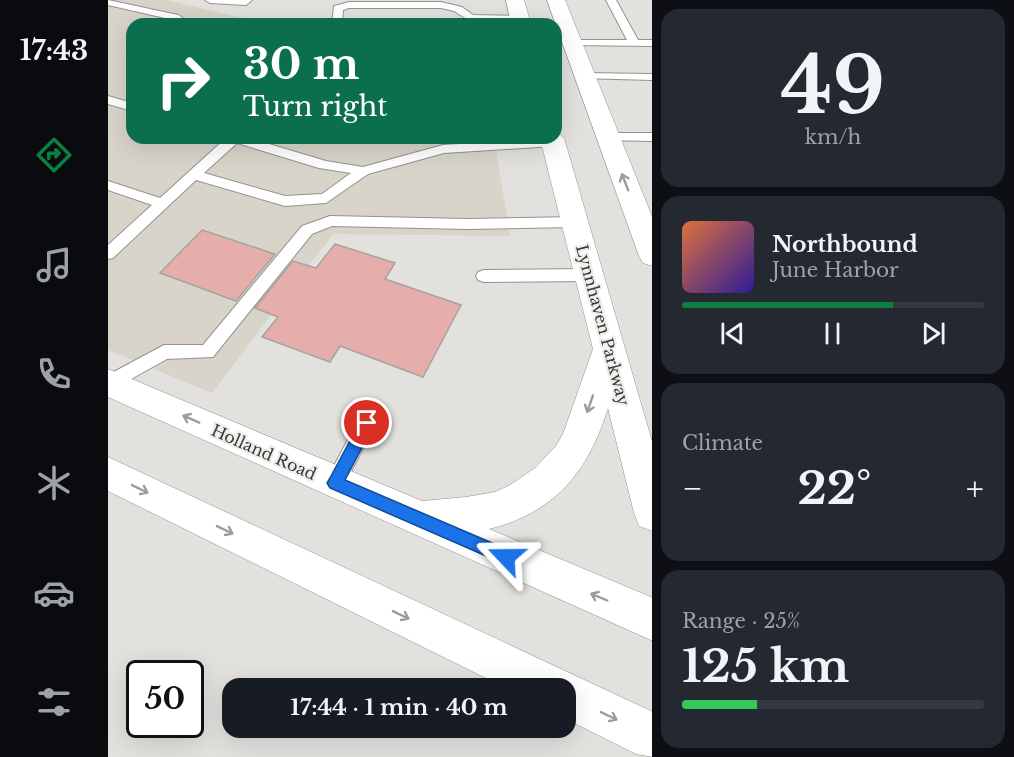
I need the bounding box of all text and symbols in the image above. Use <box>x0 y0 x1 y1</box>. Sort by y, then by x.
text: 17:43 <box>20 34 88 67</box>
text: 49 <box>781 37 885 134</box>
text: 30 m <box>243 38 359 90</box>
icon: right <box>144 42 222 120</box>
text: Turn right <box>243 90 387 123</box>
text: km/h <box>805 125 861 149</box>
icon: directions <box>33 134 75 176</box>
one-way arrow <box>619 173 630 191</box>
text: Northbound <box>772 231 918 258</box>
street label: Lynnhaven Parkway <box>572 242 634 408</box>
icon: music <box>33 244 75 286</box>
text: June Harbor <box>772 258 899 282</box>
icon: previous <box>716 317 749 350</box>
icon: pause <box>816 317 849 350</box>
icon: next <box>917 317 950 350</box>
icon: phone <box>33 353 75 395</box>
one-way arrow <box>584 394 595 413</box>
pin <box>341 397 392 448</box>
icon: arrive <box>350 406 383 439</box>
one-way arrow <box>183 413 201 425</box>
street label: Holland Road <box>208 420 320 484</box>
text: Climate <box>682 431 763 455</box>
text: 22° <box>798 460 871 516</box>
icon: climate <box>33 462 75 504</box>
text: − <box>682 468 703 509</box>
text: + <box>966 468 984 509</box>
one-way arrow <box>131 483 149 495</box>
one-way arrow <box>216 524 234 536</box>
position arrow <box>474 525 538 589</box>
icon: car <box>33 572 75 614</box>
one-way arrow <box>590 590 608 602</box>
one-way arrow <box>391 609 409 621</box>
text: Range · 25% <box>682 609 800 633</box>
text: 125 km <box>682 638 849 694</box>
speed limit sign: 50 <box>126 660 204 738</box>
icon: filters <box>33 681 75 723</box>
text: 17:44 · 1 min · 40 m <box>290 694 508 721</box>
one-way arrow <box>600 710 618 722</box>

